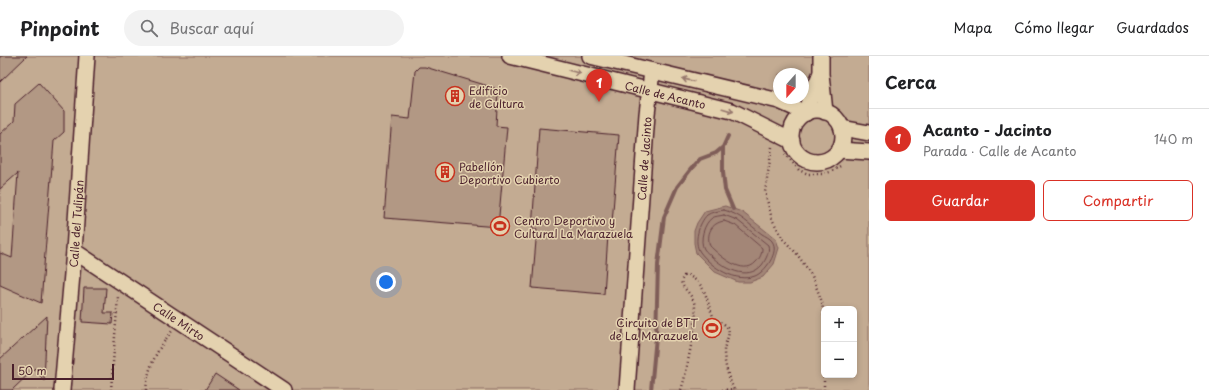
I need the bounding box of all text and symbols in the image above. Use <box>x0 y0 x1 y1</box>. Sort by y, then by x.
search box <box>124 10 404 46</box>
text: Pinpoint <box>20 14 100 42</box>
text: Buscar aquí <box>170 16 254 39</box>
icon: search <box>138 17 160 39</box>
text: Mapa <box>954 17 992 38</box>
text: Cómo llegar <box>1014 17 1094 38</box>
text: Guardados <box>1116 17 1189 38</box>
north arrow <box>773 68 809 104</box>
one-way arrow <box>568 69 581 77</box>
pin: 1 <box>586 69 612 102</box>
text: Cerca <box>885 69 936 95</box>
one-way arrow <box>682 75 695 83</box>
street label: Calle de Acanto <box>623 76 708 113</box>
place label: Edificio de Cultura <box>469 82 524 112</box>
building icon: Edificio de Cultura <box>444 85 466 107</box>
one-way arrow <box>721 107 734 114</box>
street label: Calle de Jacinto <box>632 116 655 201</box>
text: Acanto - Jacinto <box>923 118 1052 141</box>
text: 1 <box>895 129 901 148</box>
text: 140 m <box>1154 129 1193 148</box>
text: Parada · Calle de Acanto <box>923 141 1076 160</box>
place label: Pabellón Deportivo Cubierto <box>459 158 560 188</box>
building icon: Pabellón Deportivo Cubierto <box>434 161 456 183</box>
street label: Calle del Tulipán <box>64 179 87 268</box>
button: Guardar <box>885 180 1035 221</box>
button: Compartir <box>1043 180 1193 221</box>
place label: Centro Deportivo y Cultural La Marazuela <box>514 212 633 242</box>
sports icon: Centro Deportivo y Cultural La Marazuela <box>489 215 511 237</box>
your location <box>376 272 396 292</box>
street label: Calle Mirto <box>150 297 208 344</box>
map controls <box>821 306 857 378</box>
button: + <box>821 306 857 342</box>
place label: Circuito de BTT de La Marazuela <box>609 314 698 344</box>
sports icon: Circuito de BTT de La Marazuela <box>701 317 723 339</box>
button: − <box>821 342 857 378</box>
scale bar <box>12 362 114 381</box>
text: 50 m <box>18 362 47 379</box>

